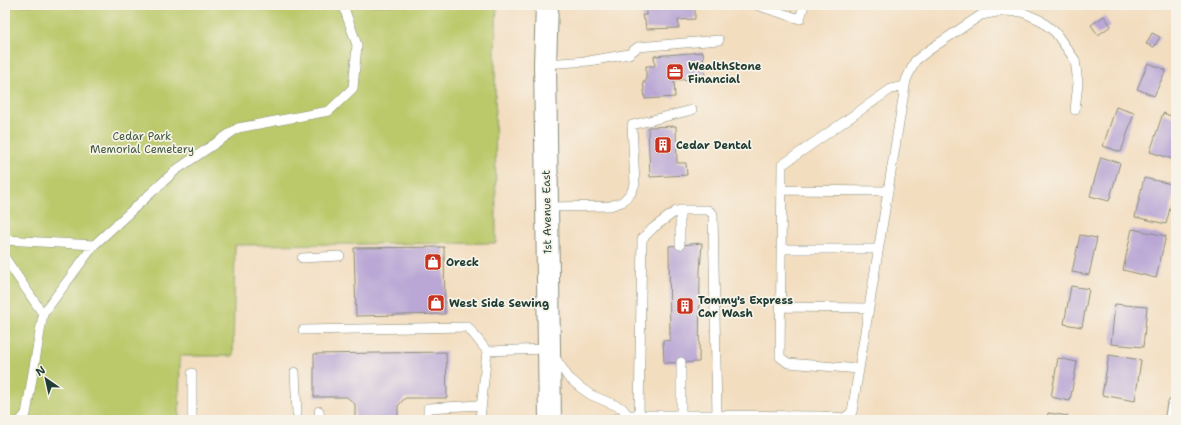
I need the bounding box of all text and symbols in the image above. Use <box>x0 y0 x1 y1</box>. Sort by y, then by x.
place label: WealthStone Financial <box>688 59 762 87</box>
office icon: WealthStone Financial <box>665 62 685 82</box>
park label: Cedar Park Memorial Cemetery <box>90 129 194 157</box>
building icon: Cedar Dental <box>653 135 673 155</box>
place label: Cedar Dental <box>676 138 752 153</box>
street label: 1st Avenue East <box>539 170 555 254</box>
shop icon: Oreck <box>423 252 443 272</box>
place label: Oreck <box>446 255 479 270</box>
shop icon: West Side Sewing <box>426 293 446 313</box>
place label: Tommy's Express Car Wash <box>698 293 793 321</box>
place label: West Side Sewing <box>449 296 549 311</box>
building icon: Tommy's Express Car Wash <box>675 296 695 316</box>
north arrow <box>26 359 66 399</box>
text: N <box>33 362 49 380</box>

